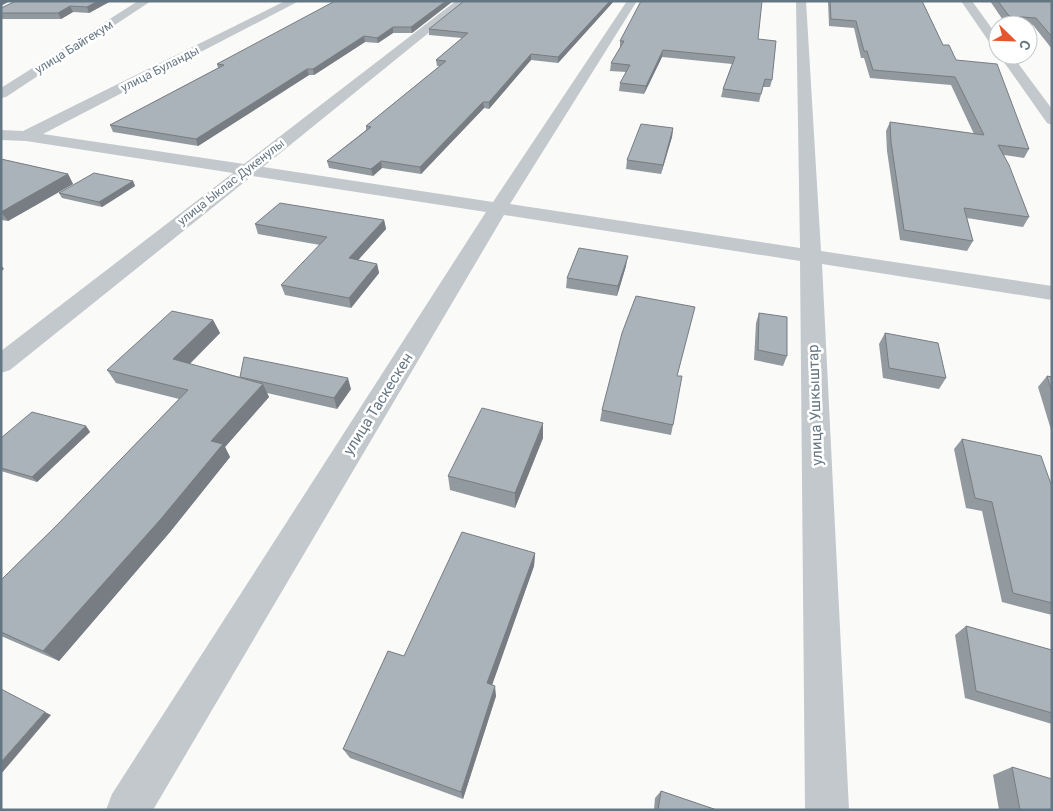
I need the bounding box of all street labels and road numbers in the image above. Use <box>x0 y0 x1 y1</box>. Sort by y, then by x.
street label: улица Байгекум <box>32 17 116 77</box>
street label: улица Буланды <box>119 43 201 95</box>
street label: улица Ыклас Дукенулы <box>175 136 287 228</box>
street label: улица Ушкыштар <box>804 344 826 466</box>
street label: улица Таскескен <box>339 350 417 458</box>

